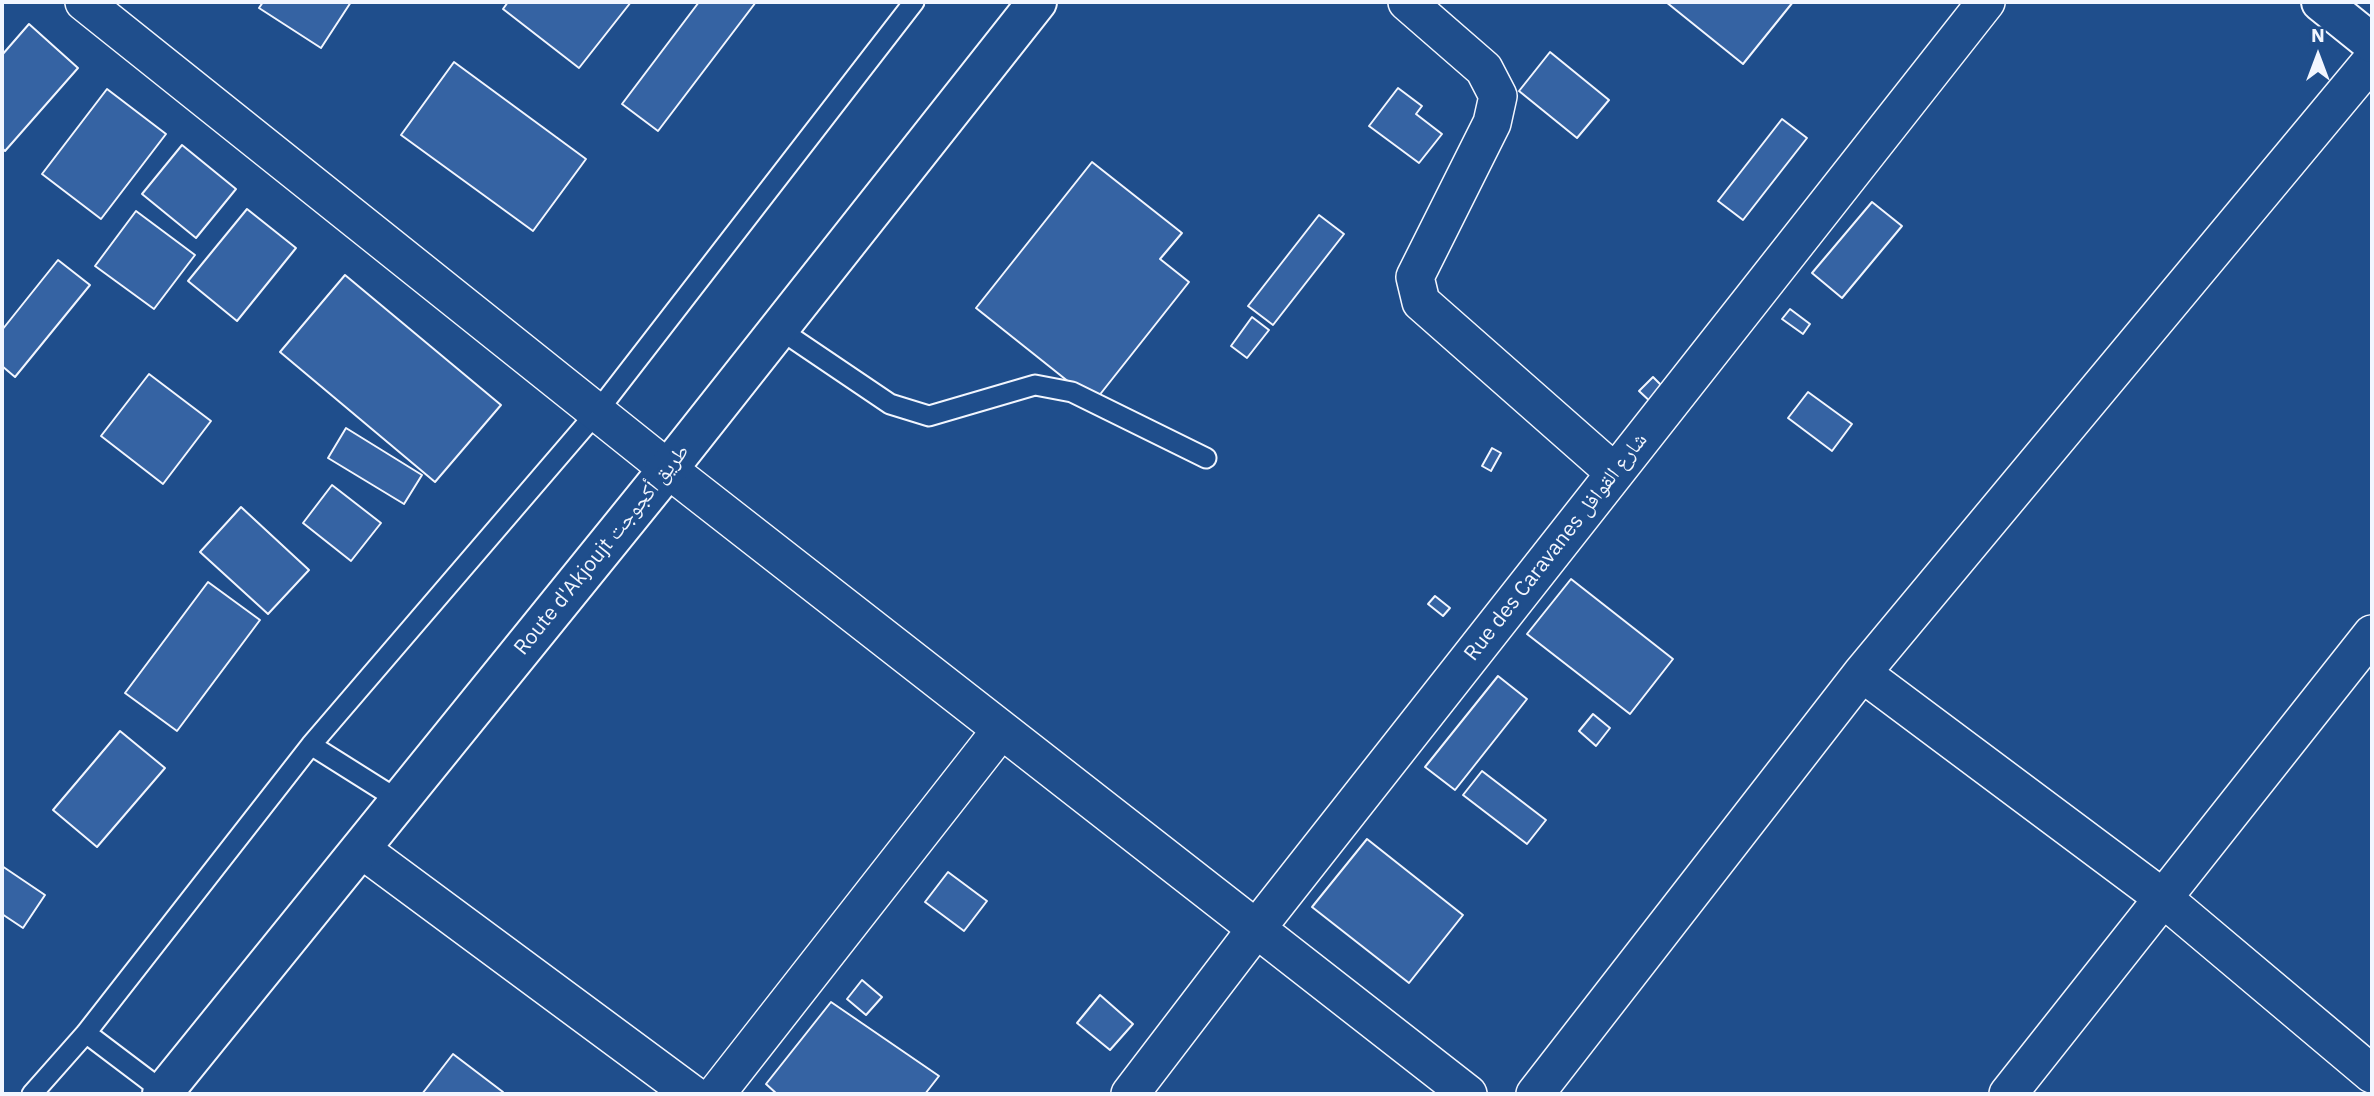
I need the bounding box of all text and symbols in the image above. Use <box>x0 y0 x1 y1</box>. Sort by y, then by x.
north arrow <box>2283 21 2353 91</box>
text: N <box>2311 23 2325 47</box>
street label: Rue des Caravanes شارع القوافل <box>1459 428 1653 666</box>
street label: Route d'Akjoujt طريق أكجوجت <box>509 440 695 660</box>

